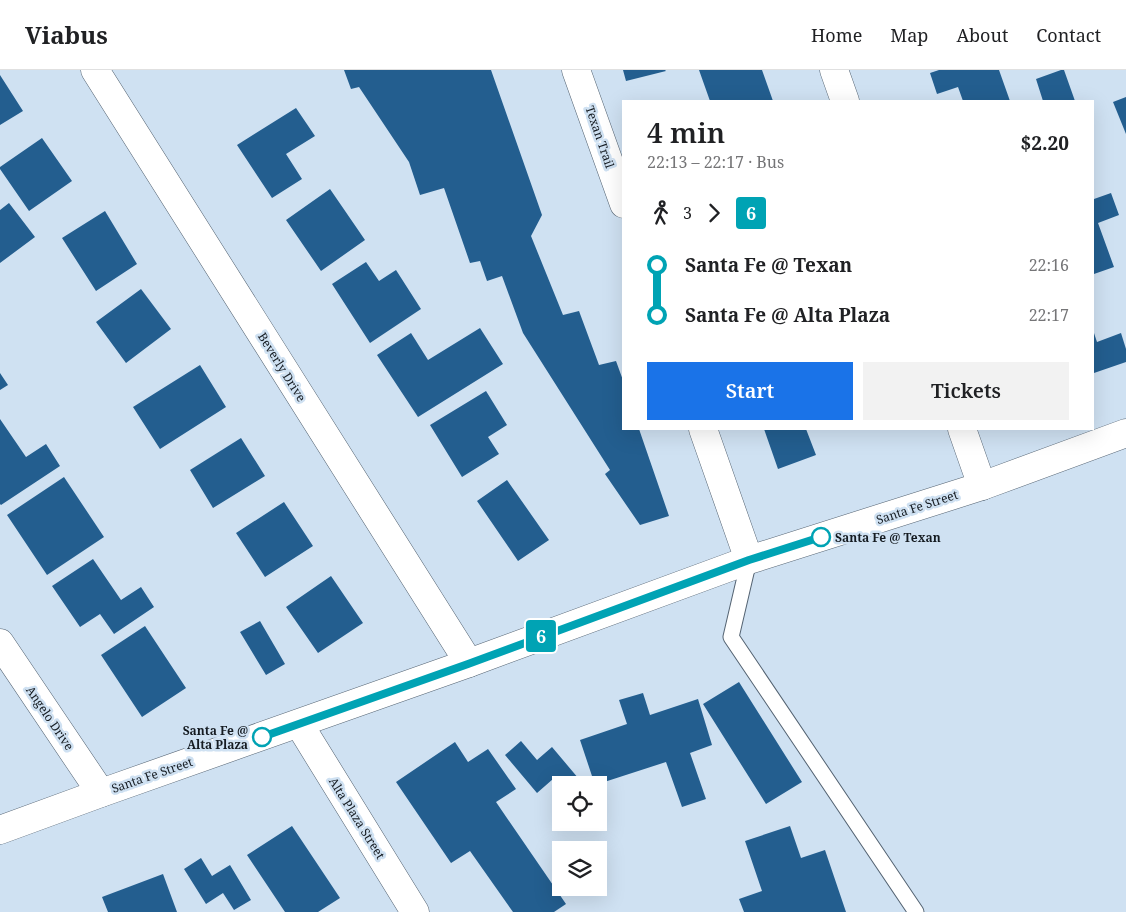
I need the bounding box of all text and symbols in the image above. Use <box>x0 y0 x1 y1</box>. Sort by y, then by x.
text: Viabus <box>25 18 108 51</box>
text: Home <box>811 23 862 47</box>
text: Map <box>890 23 928 47</box>
text: About <box>956 23 1008 47</box>
text: Contact <box>1036 23 1101 47</box>
street label: Texan Trail <box>581 104 619 171</box>
text: 4 min <box>647 113 725 151</box>
text: $2.20 <box>1020 130 1069 156</box>
text: 22:13 – 22:17 · Bus <box>647 151 784 173</box>
icon: walk <box>647 199 675 227</box>
icon: forward <box>700 199 728 227</box>
text: 6 <box>746 201 756 225</box>
text: 3 <box>683 202 692 224</box>
text: Santa Fe @ Texan <box>685 252 852 278</box>
text: 22:16 <box>1029 254 1069 276</box>
text: Santa Fe @ Alta Plaza <box>685 302 890 328</box>
text: 22:17 <box>1029 304 1069 326</box>
street label: Beverly Drive <box>254 329 310 405</box>
button: Start <box>647 362 853 420</box>
button: Tickets <box>863 362 1069 420</box>
street label: Santa Fe Street <box>874 486 960 528</box>
marker: Santa Fe @ Texan <box>811 527 831 547</box>
place label: Santa Fe @ Texan <box>835 529 941 546</box>
line badge: 6 <box>525 620 557 652</box>
text: 6 <box>536 624 546 648</box>
street label: Angelo Drive <box>22 682 78 754</box>
place label: Santa Fe @ Alta Plaza <box>183 722 248 753</box>
marker: Santa Fe @ Alta Plaza <box>252 727 272 747</box>
street label: Santa Fe Street <box>109 753 195 797</box>
street label: Alta Plaza Street <box>325 774 389 862</box>
map controls <box>552 776 607 896</box>
button: locate <box>552 776 607 831</box>
button: layers <box>552 841 607 896</box>

